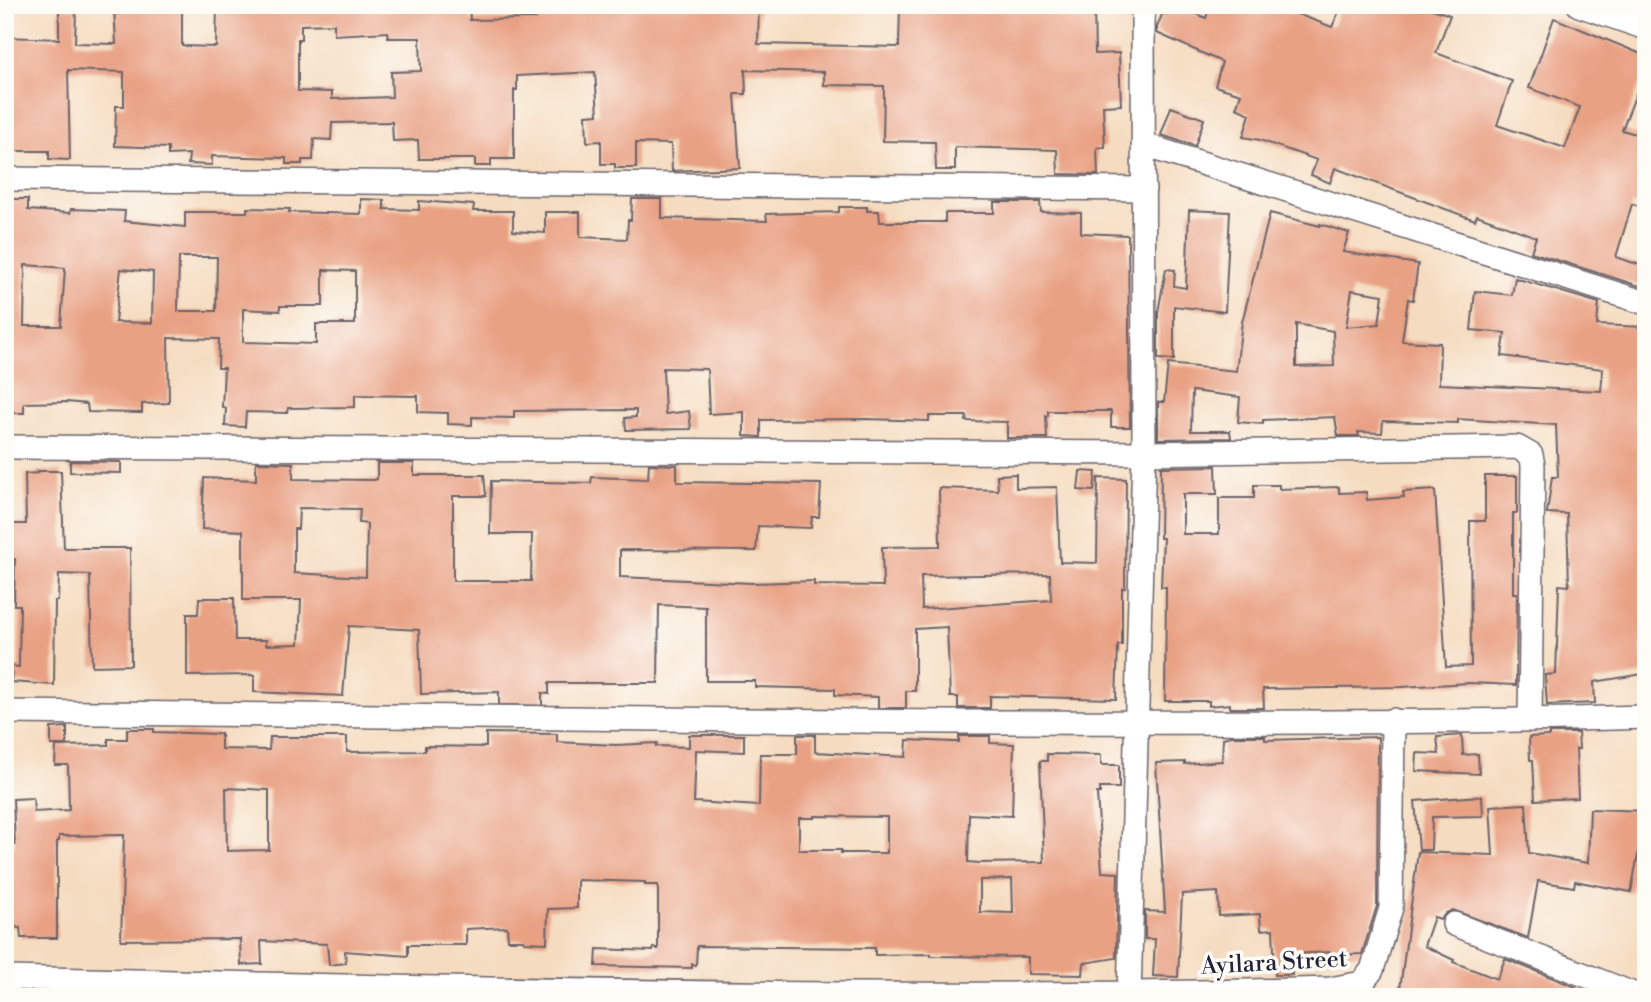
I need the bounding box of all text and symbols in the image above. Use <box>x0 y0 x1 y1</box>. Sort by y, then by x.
street label: Ayilara Street <box>1199 944 1348 982</box>

